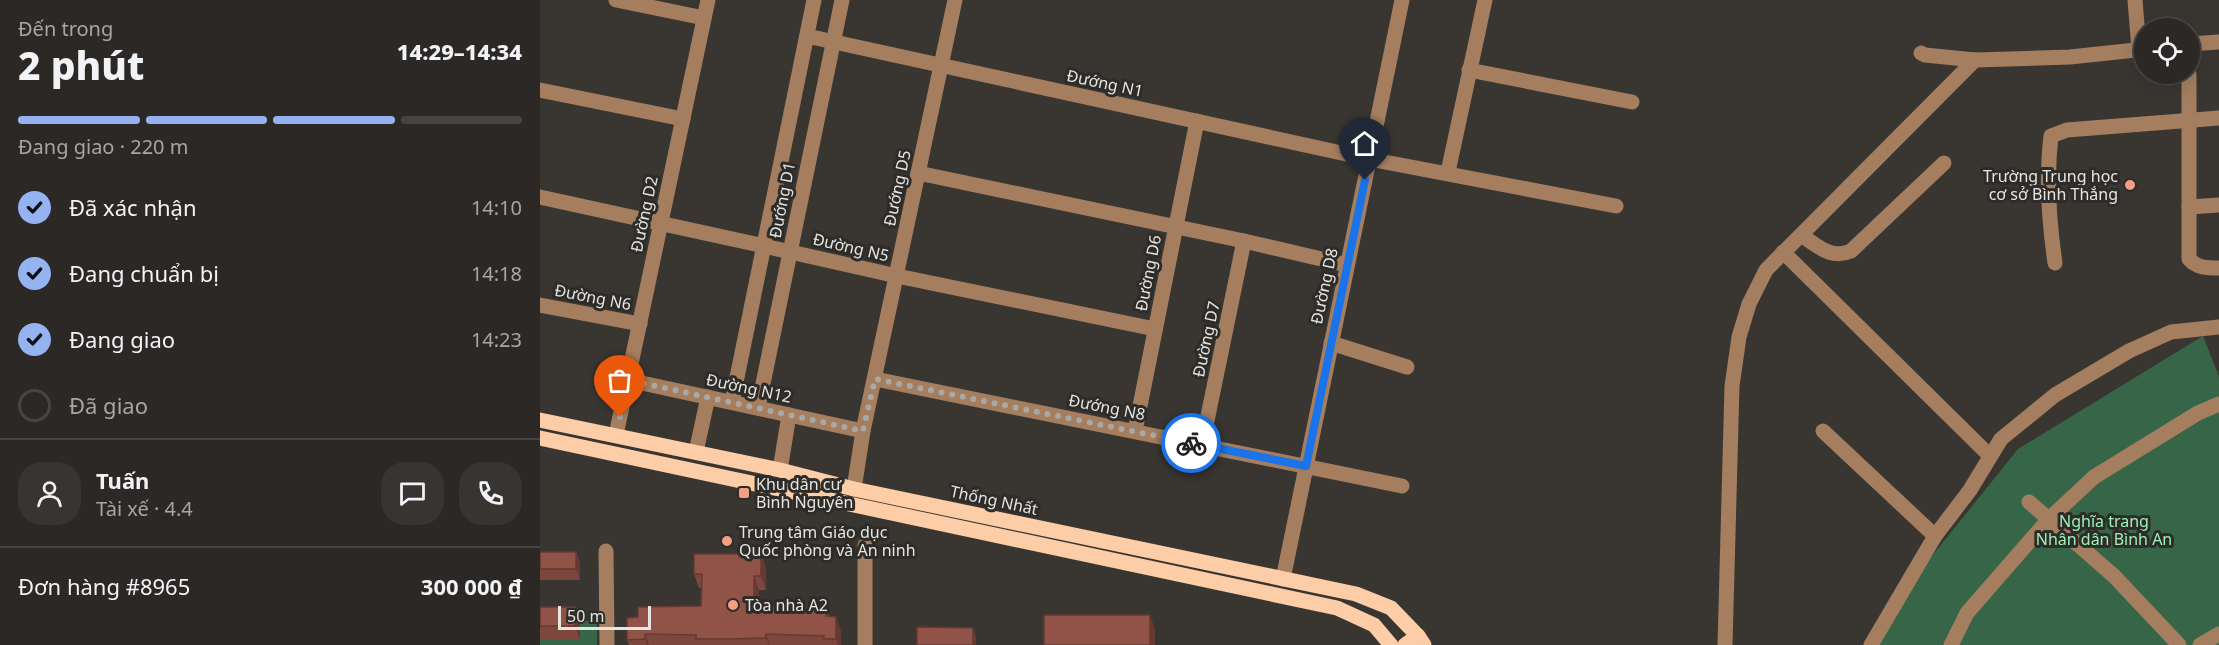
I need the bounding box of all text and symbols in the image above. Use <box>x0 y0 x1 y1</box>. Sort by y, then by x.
text: Đến trong <box>18 15 113 42</box>
map controls <box>2134 18 2200 84</box>
button: locate <box>2134 18 2200 84</box>
text: 14:29–14:34 <box>397 36 522 66</box>
text: 2 phút <box>18 38 144 91</box>
street label: Đướng N1 <box>1065 64 1145 102</box>
pin <box>1339 118 1390 180</box>
icon: home <box>1348 127 1381 160</box>
text: Đang giao · 220 m <box>18 133 188 160</box>
street label: Đướng D5 <box>878 148 916 228</box>
street label: Đướng D1 <box>764 160 800 240</box>
place label: Trường Trung học cơ sở Bình Thắng <box>1983 165 2118 205</box>
street label: Đường D2 <box>625 174 663 254</box>
marker: Trường Trung học cơ sở Bình Thắng <box>2123 178 2137 192</box>
icon: check <box>18 191 51 224</box>
text: Đã xác nhận <box>69 192 197 222</box>
text: 14:10 <box>471 194 522 221</box>
street label: Đường N5 <box>811 228 891 266</box>
street label: Đường D6 <box>1130 233 1166 313</box>
street label: Đường D8 <box>1305 246 1343 326</box>
icon: check <box>18 257 51 290</box>
text: Đang chuẩn bị <box>69 258 219 288</box>
text: 14:18 <box>471 260 522 287</box>
street label: Đường N6 <box>553 279 633 315</box>
street label: Đường D7 <box>1187 299 1225 379</box>
icon: check <box>18 323 51 356</box>
text: Đang giao <box>69 324 175 354</box>
text: 14:23 <box>471 326 522 353</box>
pin <box>594 355 645 417</box>
icon: bag <box>603 364 636 397</box>
street label: Đường N12 <box>704 368 794 408</box>
street label: Đướng N8 <box>1067 389 1147 425</box>
text: Đã giao <box>69 390 148 420</box>
courier <box>1161 413 1221 473</box>
icon: bike <box>1175 427 1208 460</box>
button: person <box>18 462 81 525</box>
button: chat <box>381 462 444 525</box>
button: phone <box>459 462 522 525</box>
text: Tuấn <box>96 465 149 495</box>
place label: Khu dân cư Bình Nguyên <box>756 473 853 513</box>
street label: Thống Nhất <box>948 480 1040 520</box>
marker: Khu dân cư Bình Nguyên <box>737 486 751 500</box>
text: Tài xế · 4.4 <box>96 495 193 522</box>
park label: Nghĩa trang Nhân dân Bình An <box>2036 510 2172 550</box>
place label: Trung tâm Giáo dục Quốc phòng và An ninh <box>739 521 916 561</box>
marker: Trung tâm Giáo dục Quốc phòng và An ninh <box>720 534 734 548</box>
text: Đơn hàng #8965 <box>18 571 190 601</box>
text: 300 000 ₫ <box>421 571 522 601</box>
place label: Tòa nhà A2 <box>745 594 828 616</box>
marker: Tòa nhà A2 <box>726 598 740 612</box>
scale bar <box>558 603 651 630</box>
text: 50 m <box>567 605 604 627</box>

